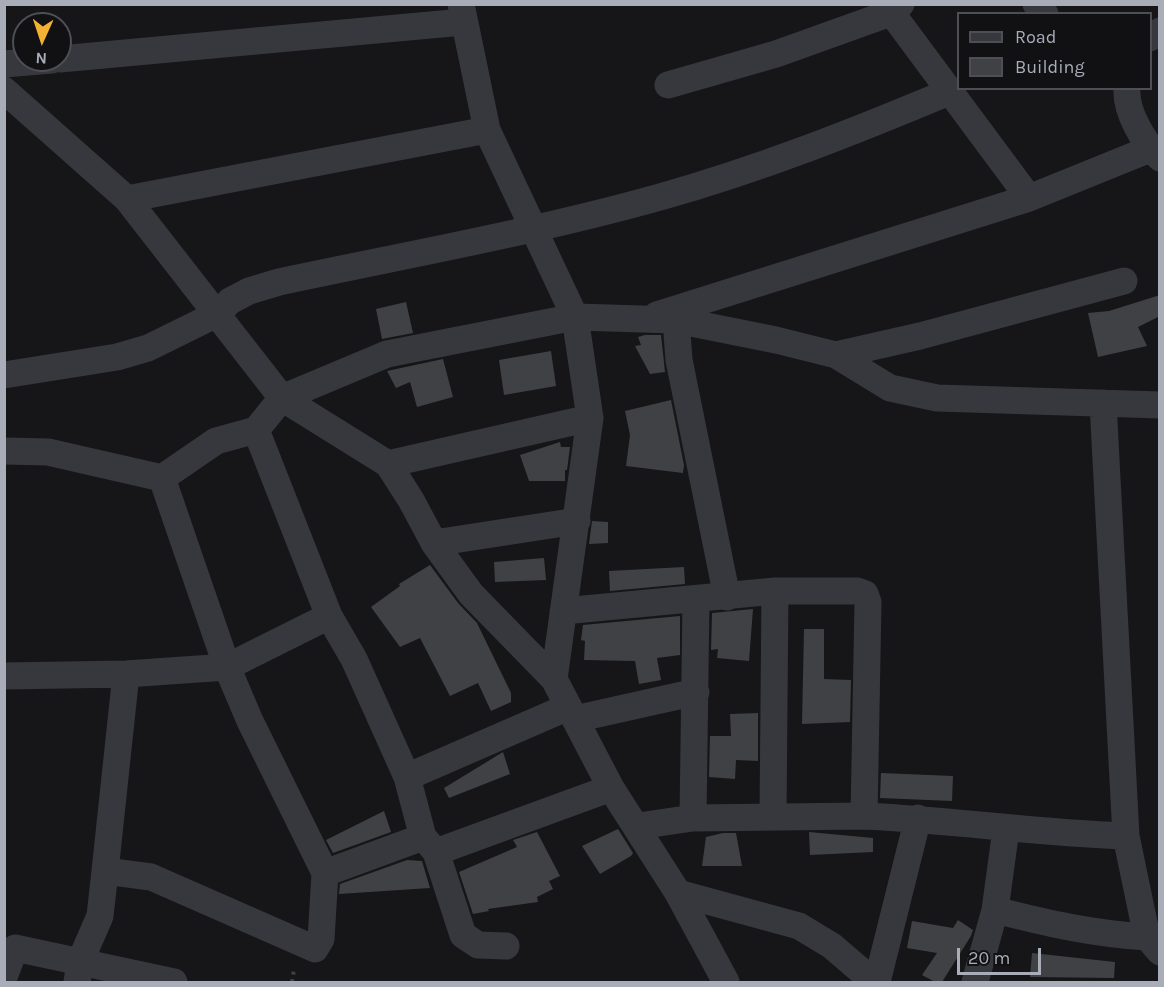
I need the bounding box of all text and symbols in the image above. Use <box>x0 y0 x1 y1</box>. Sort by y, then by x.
north arrow <box>12 12 72 72</box>
legend <box>957 12 1152 90</box>
text: Road <box>1015 26 1056 48</box>
text: N <box>35 49 47 68</box>
text: Building <box>1015 56 1085 78</box>
scale bar <box>960 936 1044 974</box>
text: 20 m <box>968 947 1010 969</box>

